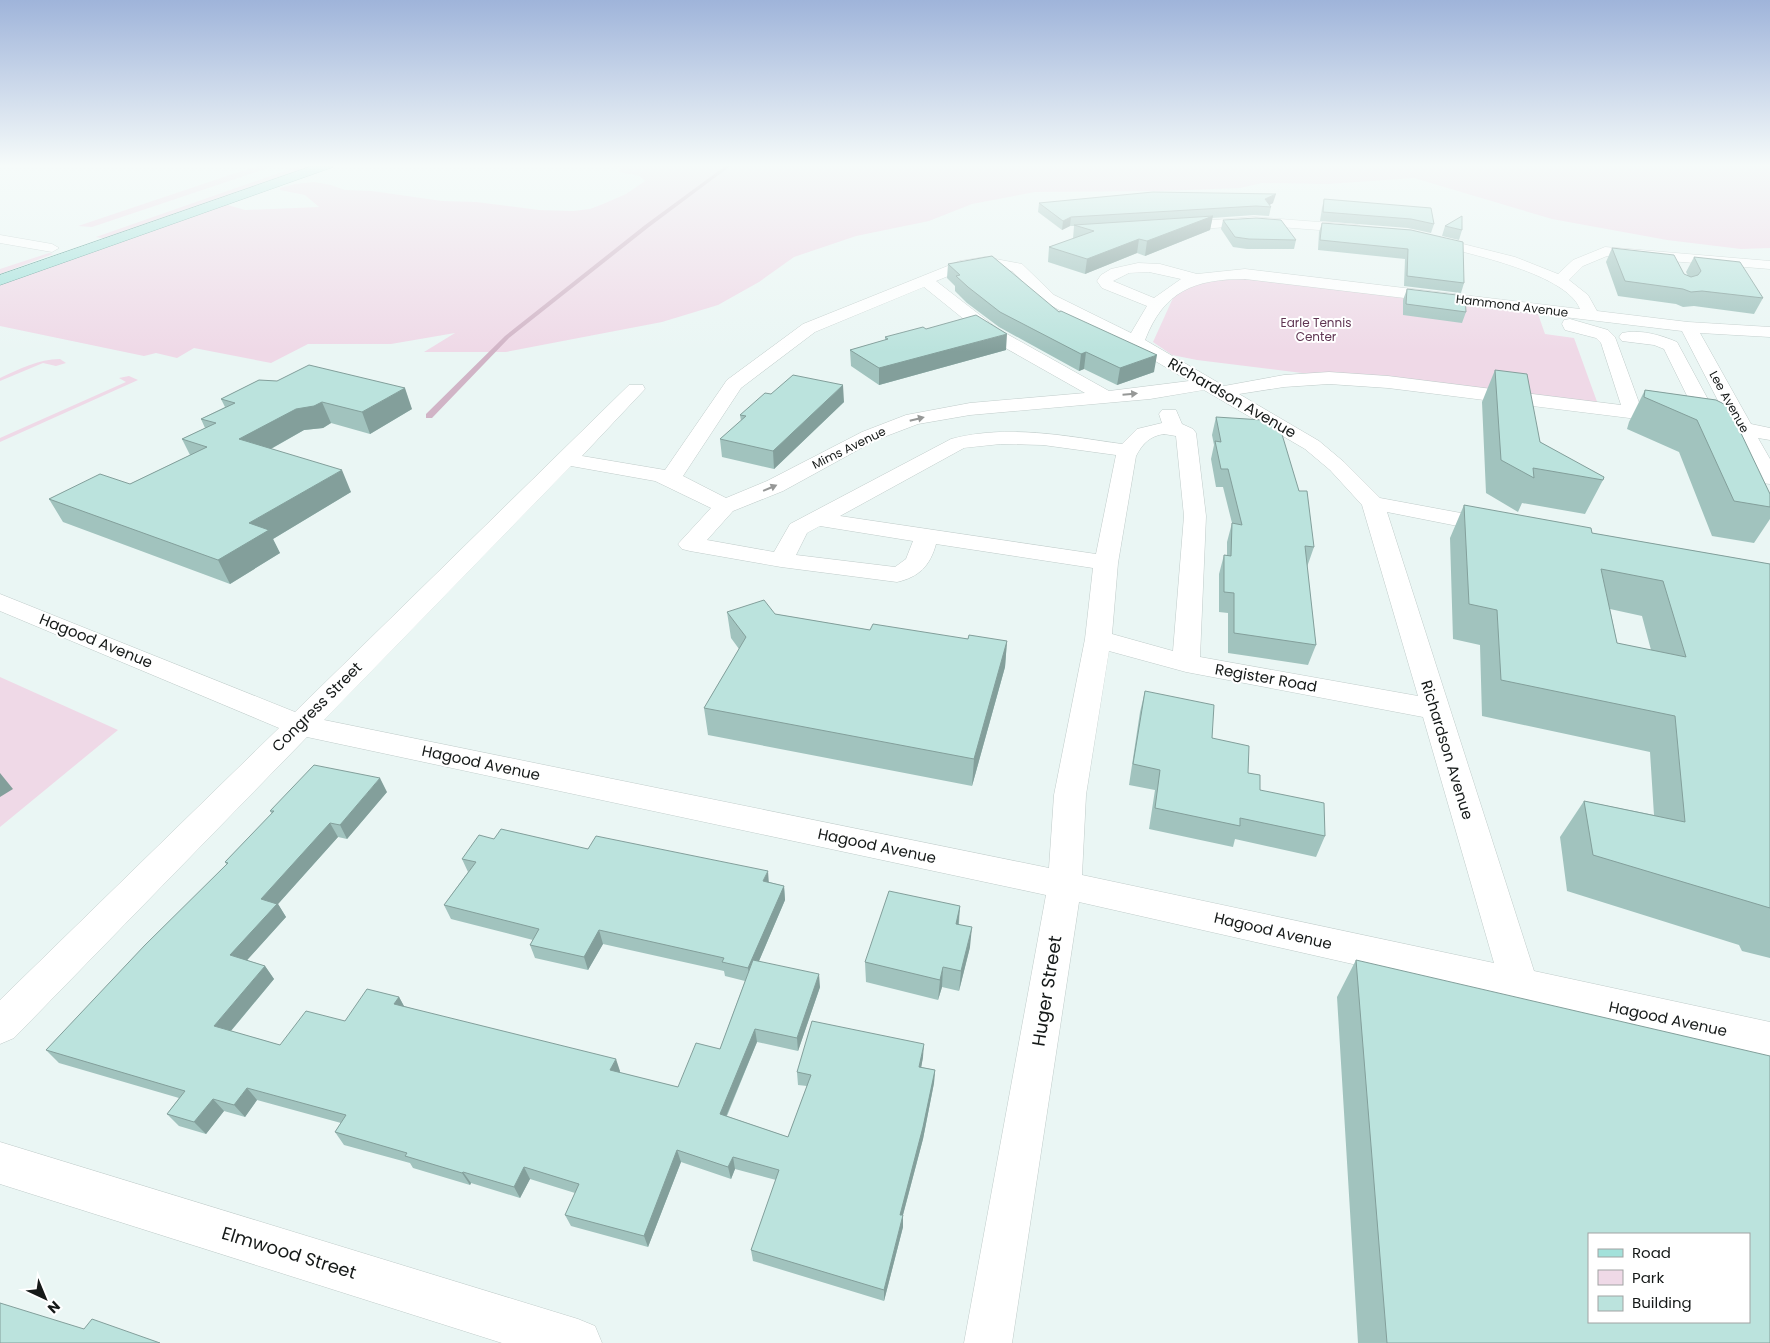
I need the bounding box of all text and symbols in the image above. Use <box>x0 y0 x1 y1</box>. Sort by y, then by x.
street label: Hammond Avenue <box>1455 290 1569 321</box>
park label: Earle Tennis Center <box>1281 314 1351 345</box>
street label: Richardson Avenue <box>1164 352 1300 443</box>
street label: Lee Avenue <box>1705 368 1753 436</box>
one-way arrow <box>1122 390 1138 398</box>
one-way arrow <box>909 415 924 423</box>
street label: Mims Avenue <box>809 422 889 473</box>
one-way arrow <box>763 483 777 491</box>
street label: Hagood Avenue <box>36 608 156 673</box>
street label: Congress Street <box>267 657 366 756</box>
street label: Register Road <box>1213 658 1319 697</box>
street label: Richardson Avenue <box>1416 678 1479 822</box>
street label: Hagood Avenue <box>420 740 542 785</box>
street label: Hagood Avenue <box>816 823 938 868</box>
street label: Hagood Avenue <box>1212 907 1334 954</box>
street label: Huger Street <box>1025 934 1068 1048</box>
street label: Hagood Avenue <box>1607 996 1729 1041</box>
street label: Elmwood Street <box>219 1220 360 1285</box>
legend <box>1588 1233 1750 1323</box>
text: Road <box>1632 1242 1671 1263</box>
text: Park <box>1632 1267 1664 1288</box>
north arrow <box>20 1273 70 1323</box>
text: Building <box>1632 1292 1692 1313</box>
text: N <box>43 1297 65 1318</box>

